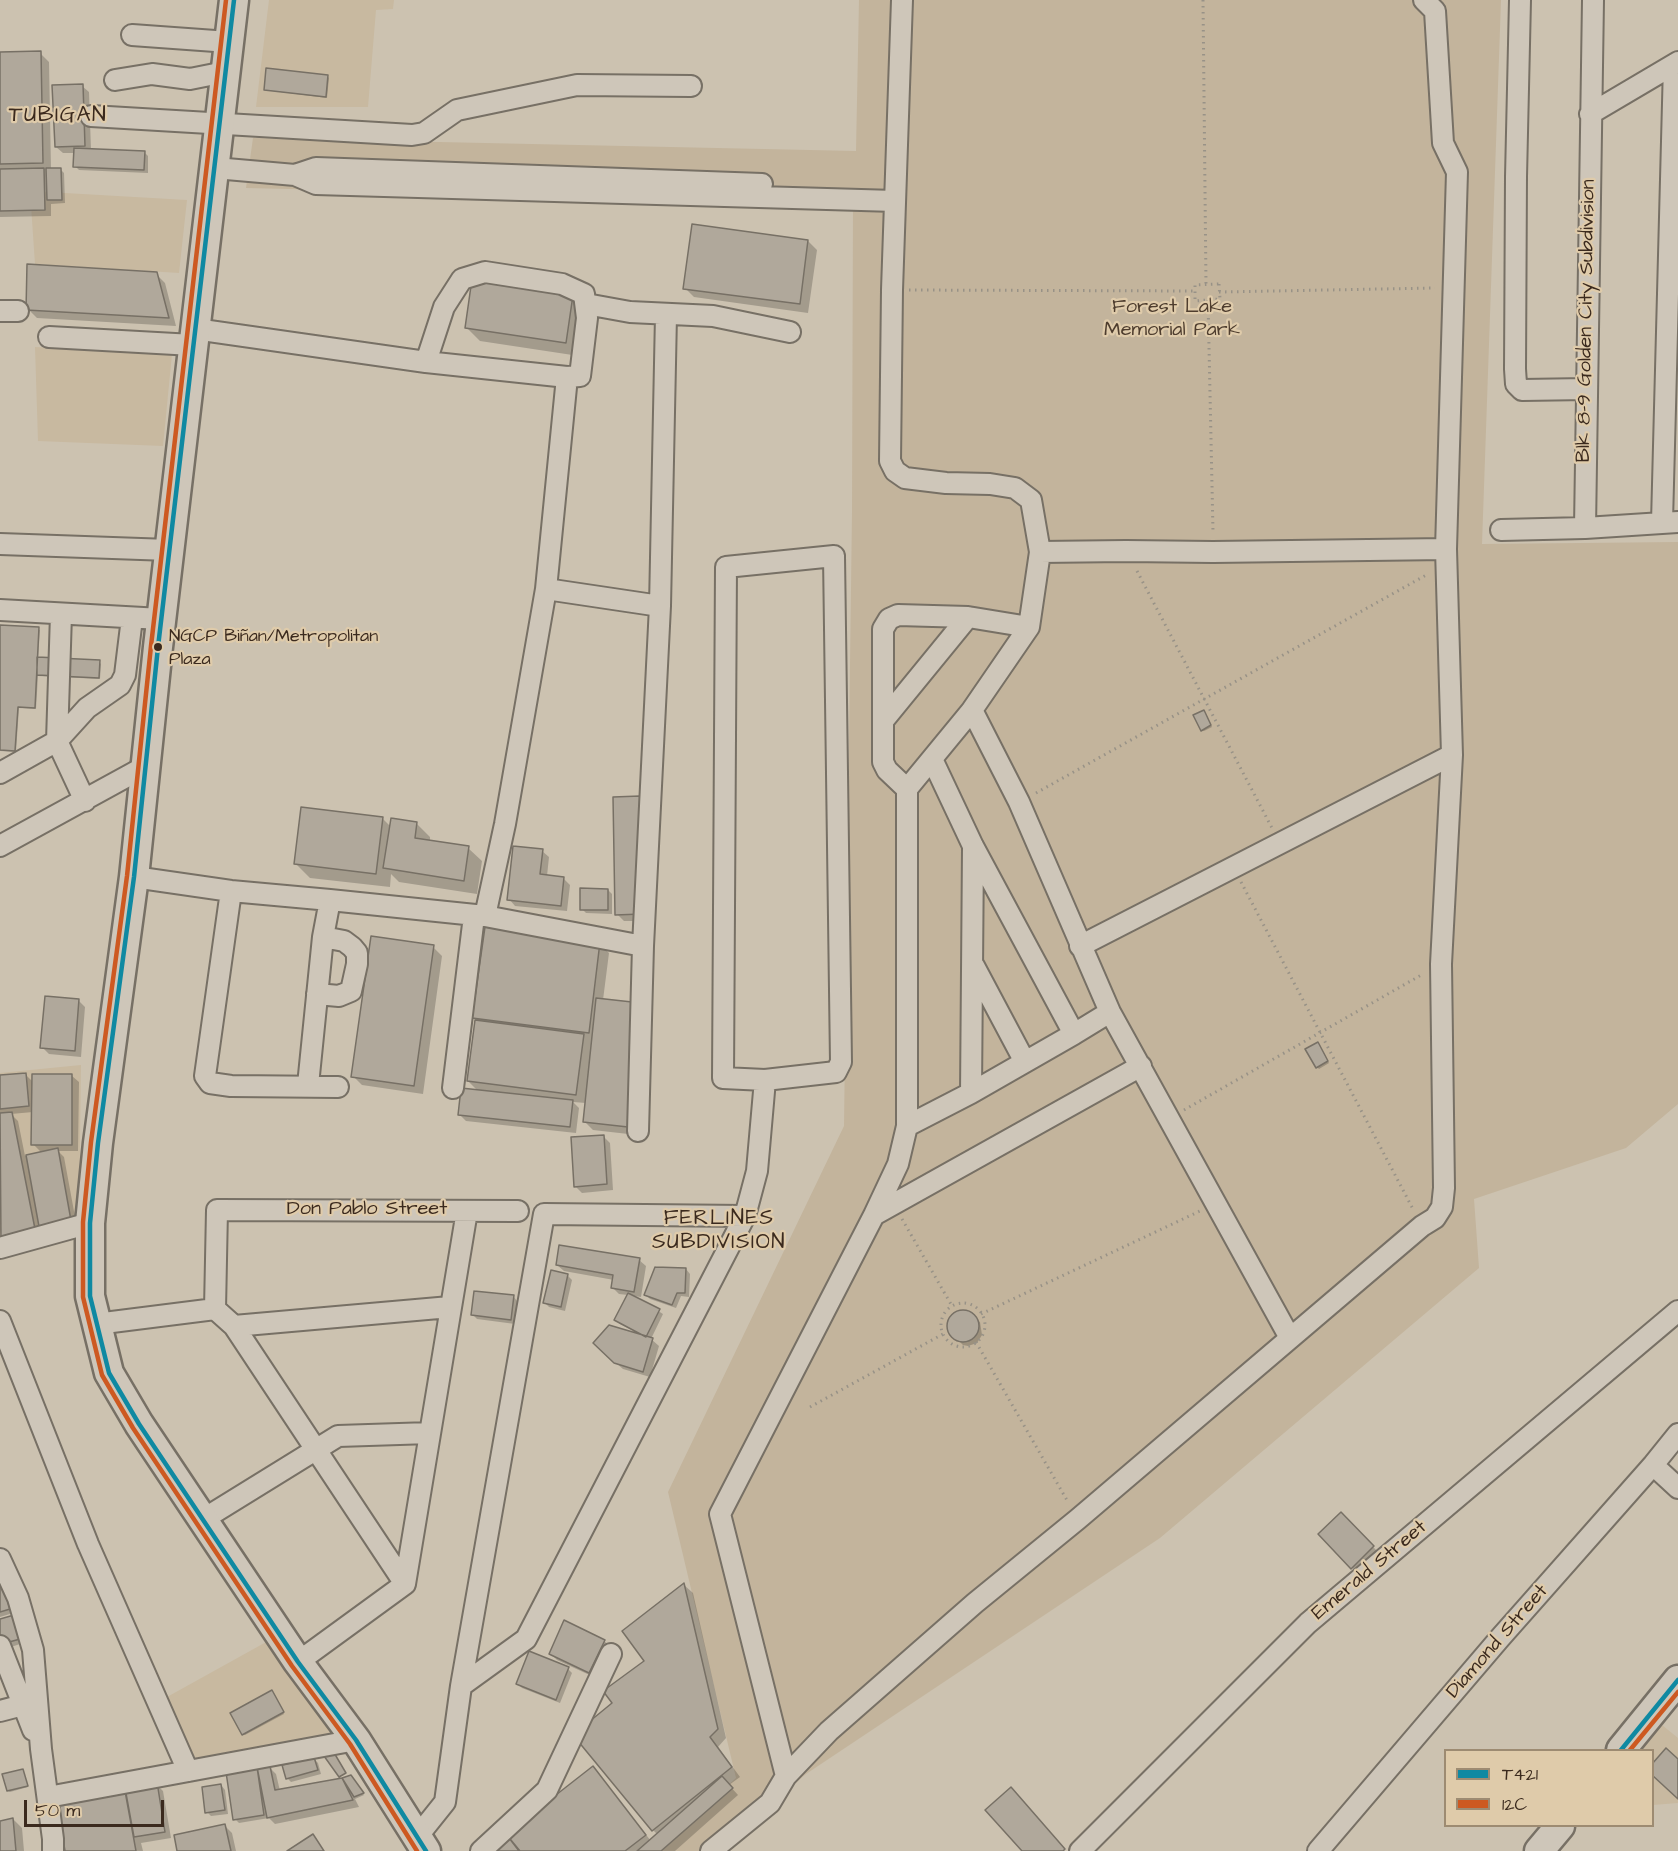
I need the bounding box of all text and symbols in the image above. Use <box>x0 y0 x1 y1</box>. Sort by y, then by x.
district label: TUBIGAN <box>9 103 107 129</box>
street label: Blk 8-9 Golden City Subdivision <box>1573 179 1601 463</box>
park label: Forest Lake Memorial Park <box>1104 296 1240 343</box>
place label: NGCP Biñan/Metropolitan Plaza <box>169 626 378 668</box>
marker: NGCP Biñan/Metropolitan Plaza <box>152 641 164 653</box>
street label: Don Pablo Street <box>287 1198 447 1222</box>
district label: FERLINES SUBDIVISION <box>652 1207 786 1257</box>
street label: Emerald Street <box>1308 1516 1432 1626</box>
street label: Diamond Street <box>1442 1580 1554 1704</box>
legend <box>1444 1749 1654 1827</box>
text: T421 <box>1502 1762 1538 1787</box>
scale bar <box>27 1788 166 1826</box>
text: 12C <box>1502 1792 1527 1817</box>
text: 50 m <box>35 1798 80 1823</box>

